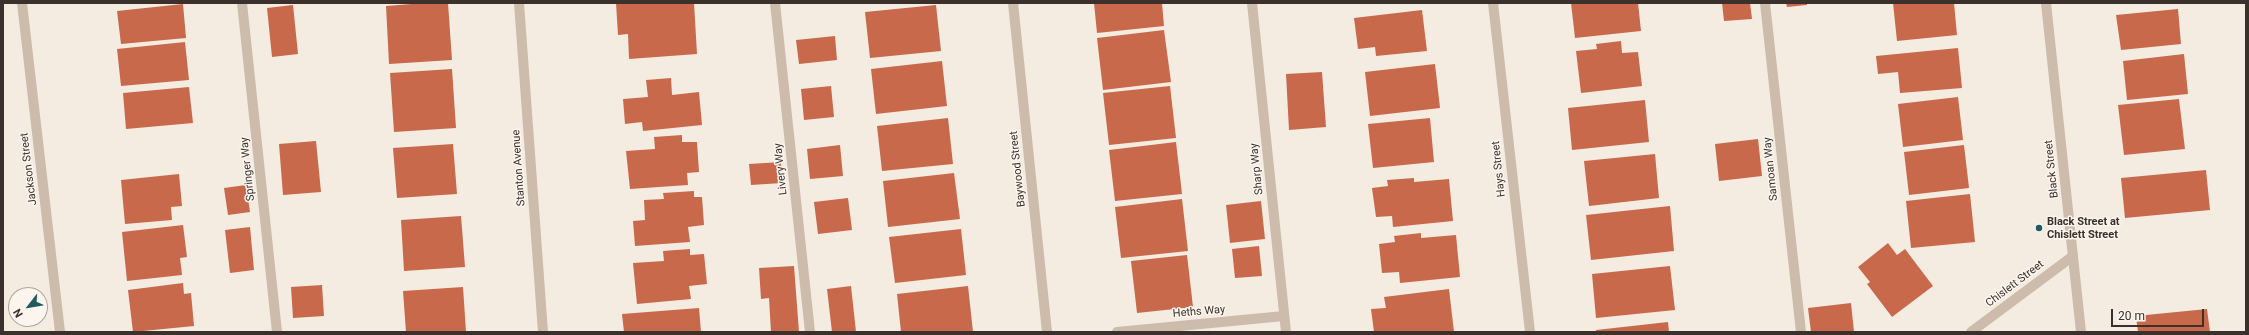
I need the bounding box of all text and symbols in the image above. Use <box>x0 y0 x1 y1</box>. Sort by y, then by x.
street label: Stanton Avenue <box>510 129 528 207</box>
street label: Baywood Street <box>1007 130 1029 208</box>
street label: Jackson Street <box>18 132 40 206</box>
street label: Springer Way <box>238 136 258 202</box>
street label: Samoan Way <box>1761 137 1781 201</box>
street label: Black Street <box>2042 139 2062 199</box>
street label: Hays Street <box>1489 140 1509 198</box>
street label: Livery Way <box>772 142 790 196</box>
street label: Sharp Way <box>1248 143 1266 195</box>
place label: Black Street at Chislett Street <box>2047 215 2120 241</box>
marker: Black Street at Chislett Street <box>2034 223 2044 233</box>
street label: Chislett Street <box>1983 258 2047 310</box>
north arrow <box>8 287 48 327</box>
scale bar <box>2113 301 2206 327</box>
street label: Heths Way <box>1172 303 1226 321</box>
text: N <box>11 306 26 320</box>
text: 20 m <box>2118 309 2145 323</box>

